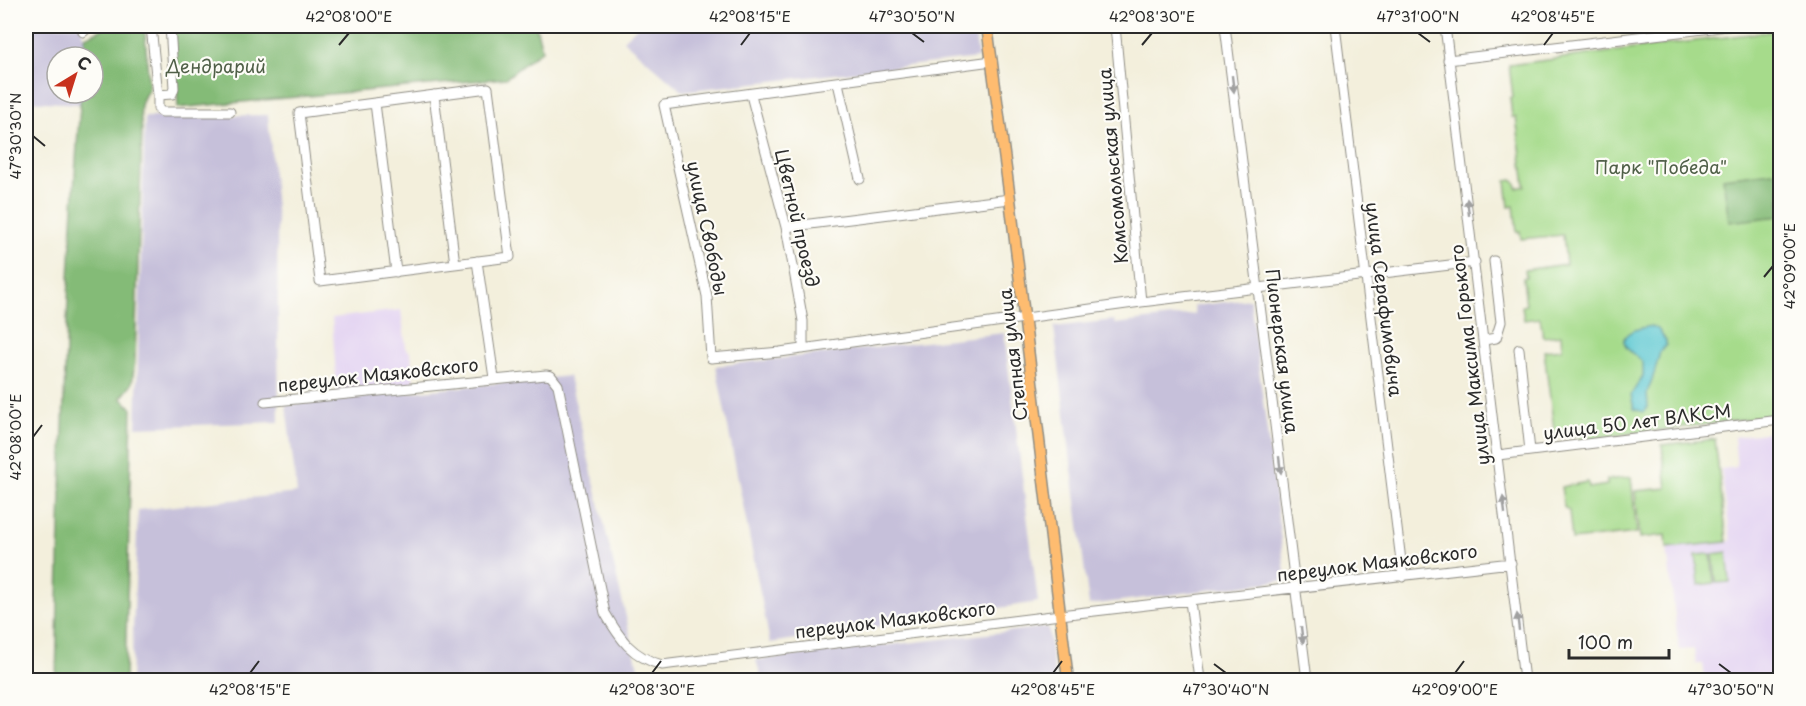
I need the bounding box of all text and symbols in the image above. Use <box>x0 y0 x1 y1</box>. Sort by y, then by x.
text: 42°08'00"E <box>305 4 393 27</box>
text: 42°08'15"E <box>709 4 791 27</box>
text: 47°30'50"N <box>869 4 955 27</box>
text: 42°08'30"E <box>1109 4 1195 27</box>
text: 47°31'00"N <box>1376 4 1460 27</box>
text: 42°08'45"E <box>1511 4 1595 27</box>
north arrow <box>45 45 105 105</box>
text: С <box>73 49 97 76</box>
park label: Дендрарий <box>165 52 266 79</box>
street label: Комсомольская улица <box>1090 66 1134 265</box>
one-way arrow <box>1228 74 1237 93</box>
text: 47°30'30"N <box>3 92 26 180</box>
street label: Цветной проезд <box>769 146 827 290</box>
park label: Парк "Победа" <box>1595 153 1727 180</box>
street label: улица Свободы <box>681 158 735 298</box>
one-way arrow <box>1463 198 1472 217</box>
street label: улица Серафимовича <box>1360 200 1410 399</box>
text: 42°09'00"E <box>1777 223 1800 309</box>
street label: улица Максима Горького <box>1442 243 1496 467</box>
street label: Пионерская улица <box>1260 267 1307 436</box>
street label: Степная улица <box>990 287 1034 423</box>
street label: переулок Маяковского <box>276 350 480 398</box>
text: 42°08'00"E <box>3 393 26 481</box>
street label: улица 50 лет ВЛКСМ <box>1541 396 1733 446</box>
one-way arrow <box>1276 455 1285 474</box>
one-way arrow <box>1499 495 1509 514</box>
street label: переулок Маяковского <box>1275 536 1479 588</box>
street label: переулок Маяковского <box>793 593 997 645</box>
one-way arrow <box>1513 613 1522 632</box>
scale bar <box>1569 622 1670 660</box>
one-way arrow <box>1297 625 1306 644</box>
text: 100 m <box>1578 628 1633 655</box>
text: 42°08'15"E <box>209 677 291 700</box>
text: 42°08'30"E <box>609 677 695 700</box>
text: 42°08'45"E <box>1011 677 1095 700</box>
text: 47°30'40"N <box>1183 677 1269 700</box>
text: 42°09'00"E <box>1412 677 1498 700</box>
text: 47°30'50"N <box>1688 677 1774 700</box>

